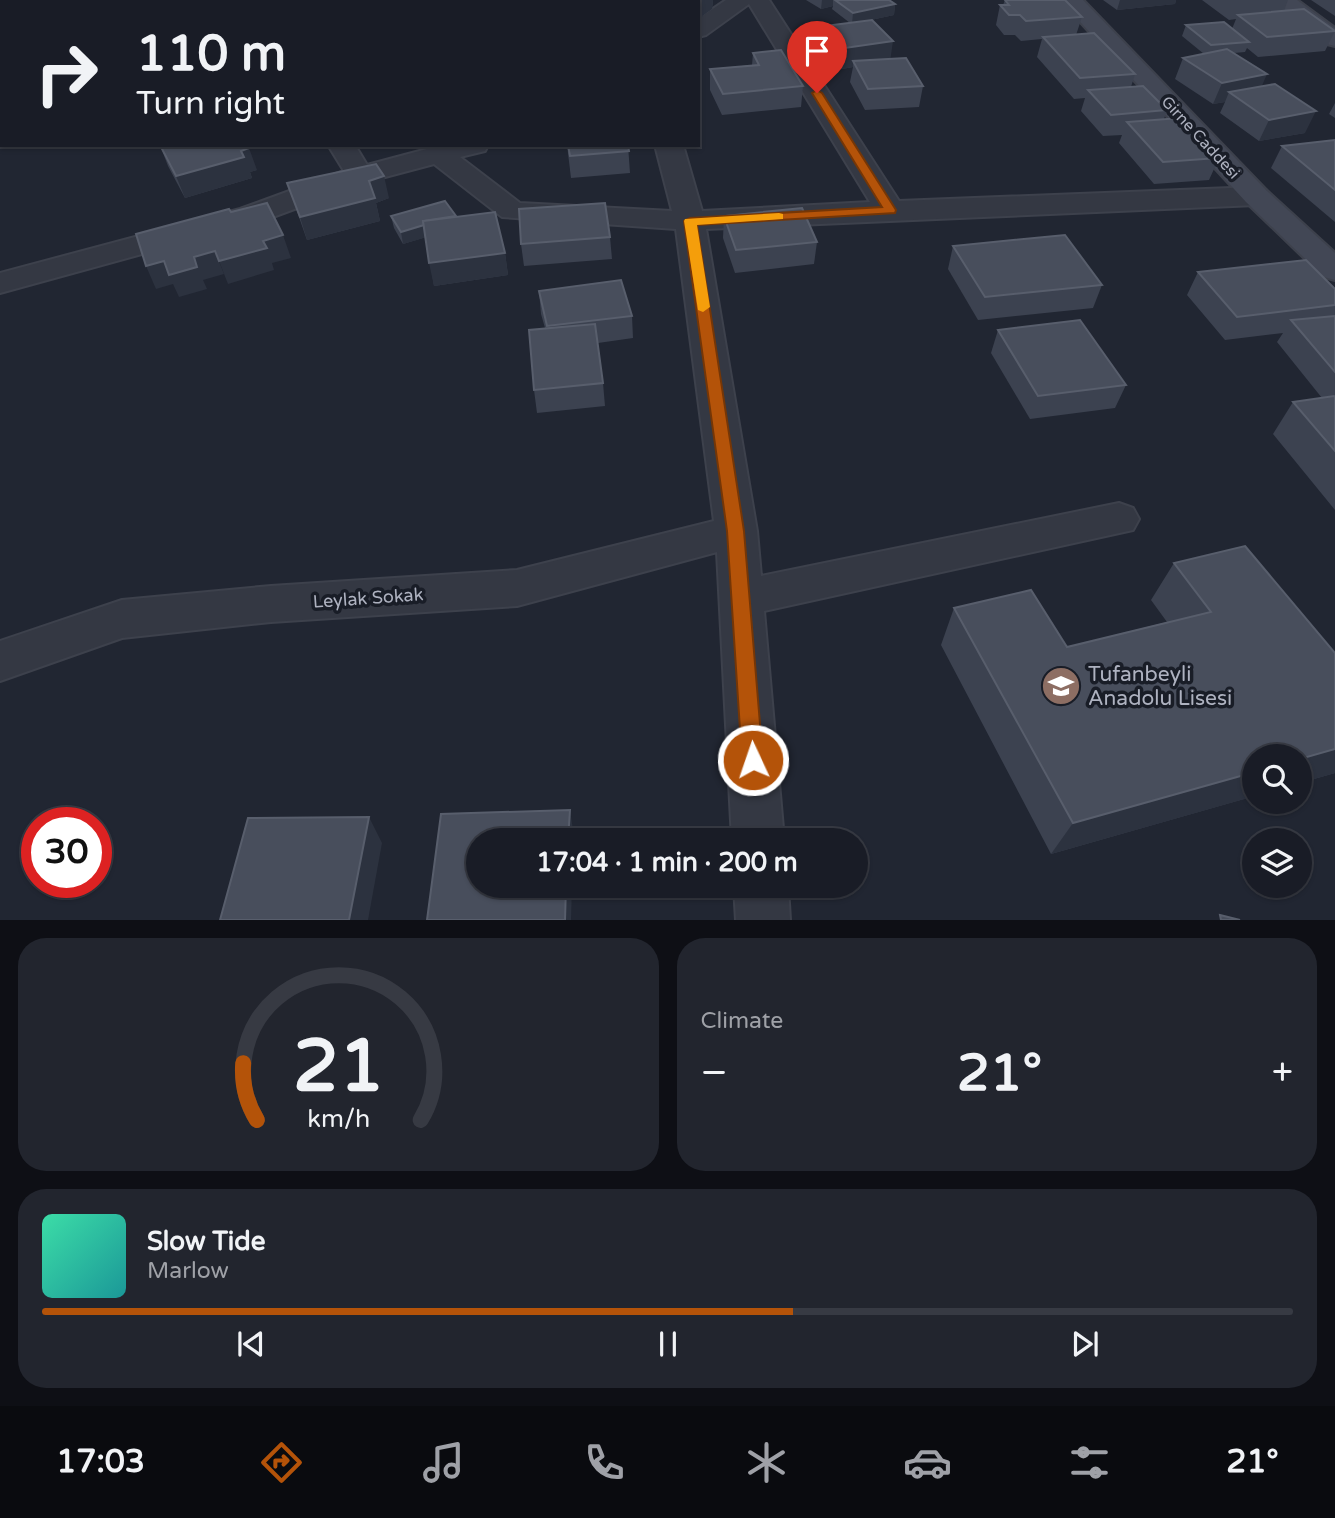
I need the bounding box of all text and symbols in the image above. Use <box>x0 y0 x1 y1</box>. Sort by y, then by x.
pin <box>787 21 847 93</box>
text: 110 m <box>136 25 286 84</box>
icon: right <box>21 28 112 119</box>
icon: arrive <box>798 32 836 70</box>
text: Turn right <box>136 85 285 123</box>
street label: Girne Caddesi <box>1157 92 1244 183</box>
street label: Leylak Sokak <box>312 583 424 613</box>
place label: Tufanbeyli Anadolu Lisesi <box>1088 662 1232 711</box>
school or university icon: Tufanbeyli Anadolu Lisesi <box>1040 665 1082 707</box>
position arrow <box>716 723 790 797</box>
map controls <box>1242 744 1312 898</box>
button: search <box>1242 744 1312 814</box>
speed limit sign: 30 <box>21 807 112 898</box>
button: layers <box>1242 828 1312 898</box>
text: 17:04 · 1 min · 200 m <box>536 847 798 878</box>
text: Climate <box>701 1007 783 1035</box>
text: 21 <box>293 1024 384 1112</box>
text: 21° <box>957 1042 1042 1105</box>
text: − <box>701 1050 728 1096</box>
text: + <box>1272 1050 1293 1096</box>
text: km/h <box>307 1104 370 1134</box>
text: Slow Tide <box>147 1226 265 1257</box>
text: Marlow <box>147 1257 229 1285</box>
icon: previous <box>232 1325 270 1363</box>
icon: pause <box>649 1325 687 1363</box>
icon: next <box>1066 1325 1104 1363</box>
icon: directions <box>257 1438 306 1487</box>
icon: music <box>419 1438 468 1487</box>
icon: phone <box>580 1438 629 1487</box>
icon: climate <box>742 1438 791 1487</box>
icon: car <box>903 1438 952 1487</box>
icon: filters <box>1065 1438 1114 1487</box>
text: 17:03 <box>56 1443 145 1481</box>
text: 21° <box>1226 1443 1279 1481</box>

